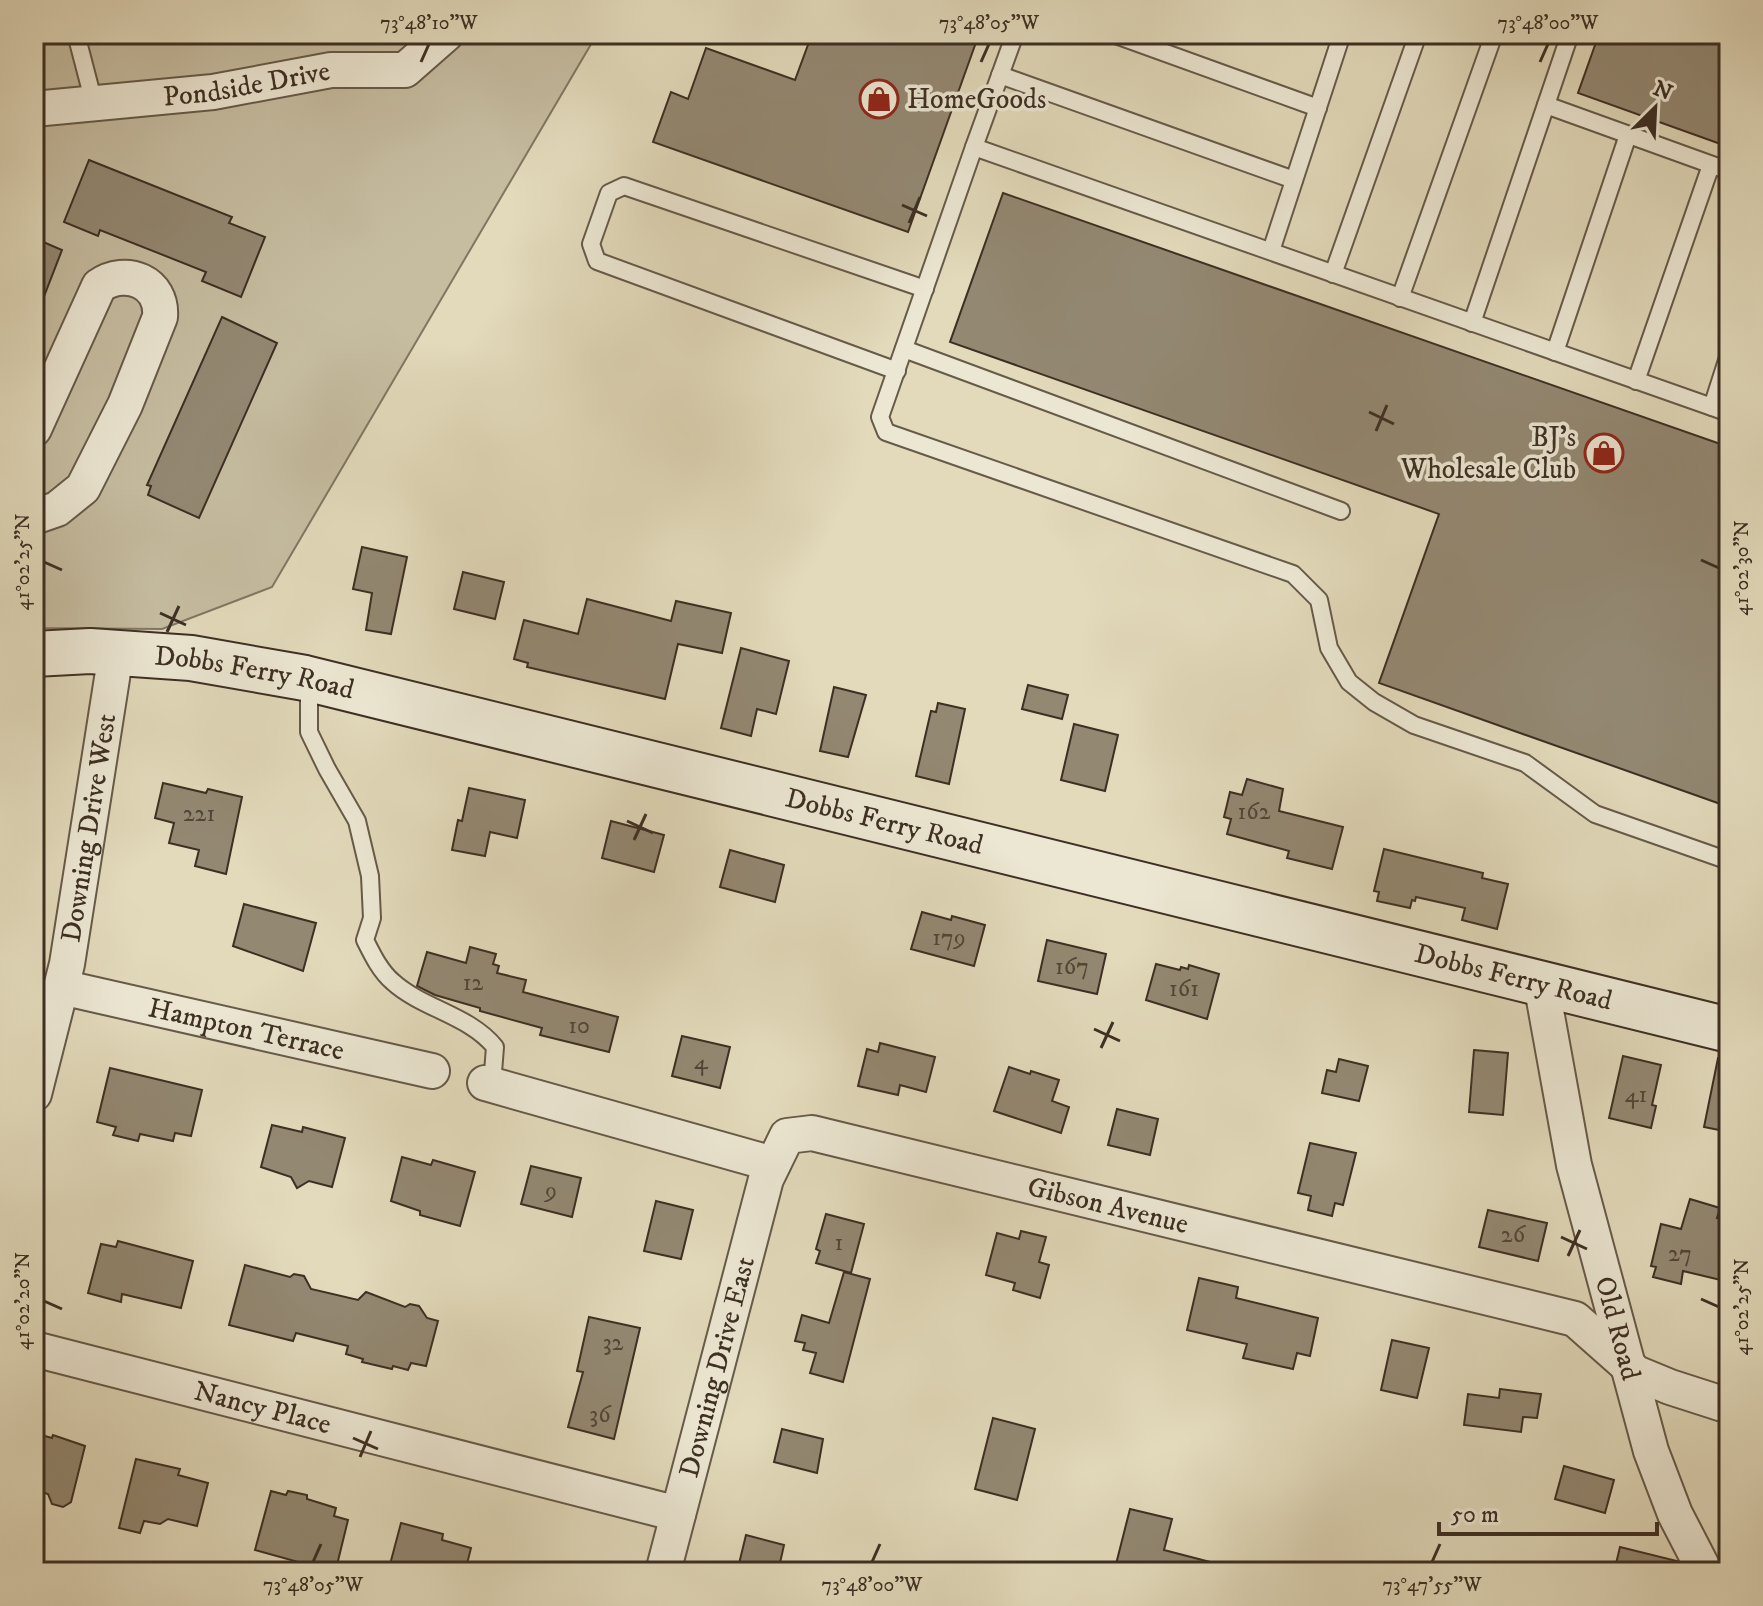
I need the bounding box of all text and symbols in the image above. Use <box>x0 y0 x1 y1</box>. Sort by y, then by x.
text: 73°48'10"W <box>380 11 478 36</box>
text: 73°48'05"W <box>939 11 1040 36</box>
text: 73°48'00"W <box>1498 11 1599 36</box>
street label: Pondside Drive <box>162 53 333 114</box>
north arrow <box>1615 68 1695 148</box>
text: N <box>1649 75 1676 107</box>
shop icon: HomeGoods <box>858 78 900 120</box>
place label: HomeGoods <box>907 82 1046 117</box>
place label: BJ's Wholesale Club <box>1400 420 1576 487</box>
shop icon: BJ's Wholesale Club <box>1583 432 1625 474</box>
text: 41°02'25"N <box>11 514 36 610</box>
text: 41°02'30"N <box>1730 520 1755 616</box>
street label: Dobbs Ferry Road <box>153 638 358 707</box>
street label: Downing Drive West <box>53 711 124 945</box>
street label: Dobbs Ferry Road <box>782 780 987 863</box>
house number: 162 <box>1238 797 1271 827</box>
house number: 221 <box>183 799 215 829</box>
house number: 179 <box>932 923 966 953</box>
street label: Dobbs Ferry Road <box>1411 935 1616 1018</box>
house number: 167 <box>1055 952 1089 982</box>
house number: 12 <box>463 968 484 998</box>
house number: 161 <box>1169 974 1199 1004</box>
street label: Hampton Terrace <box>145 990 348 1068</box>
house number: 10 <box>568 1011 590 1041</box>
house number: 4 <box>694 1047 709 1077</box>
house number: 41 <box>1625 1080 1647 1110</box>
street label: Gibson Avenue <box>1024 1169 1192 1242</box>
house number: 9 <box>544 1176 557 1206</box>
house number: 26 <box>1501 1220 1527 1250</box>
house number: 1 <box>835 1228 843 1258</box>
house number: 27 <box>1668 1239 1692 1269</box>
text: 41°02'20"N <box>11 1252 36 1350</box>
street label: Downing Drive East <box>671 1253 762 1481</box>
text: 41°02'25"N <box>1730 1259 1755 1355</box>
street label: Old Road <box>1587 1272 1649 1384</box>
house number: 32 <box>603 1328 624 1358</box>
street label: Nancy Place <box>190 1373 335 1442</box>
house number: 36 <box>589 1400 612 1430</box>
scale bar <box>1439 1486 1657 1536</box>
text: 50 m <box>1451 1500 1499 1530</box>
text: 73°48'05"W <box>263 1573 364 1598</box>
text: 73°48'00"W <box>822 1573 923 1598</box>
text: 73°47'55"W <box>1382 1573 1482 1598</box>

